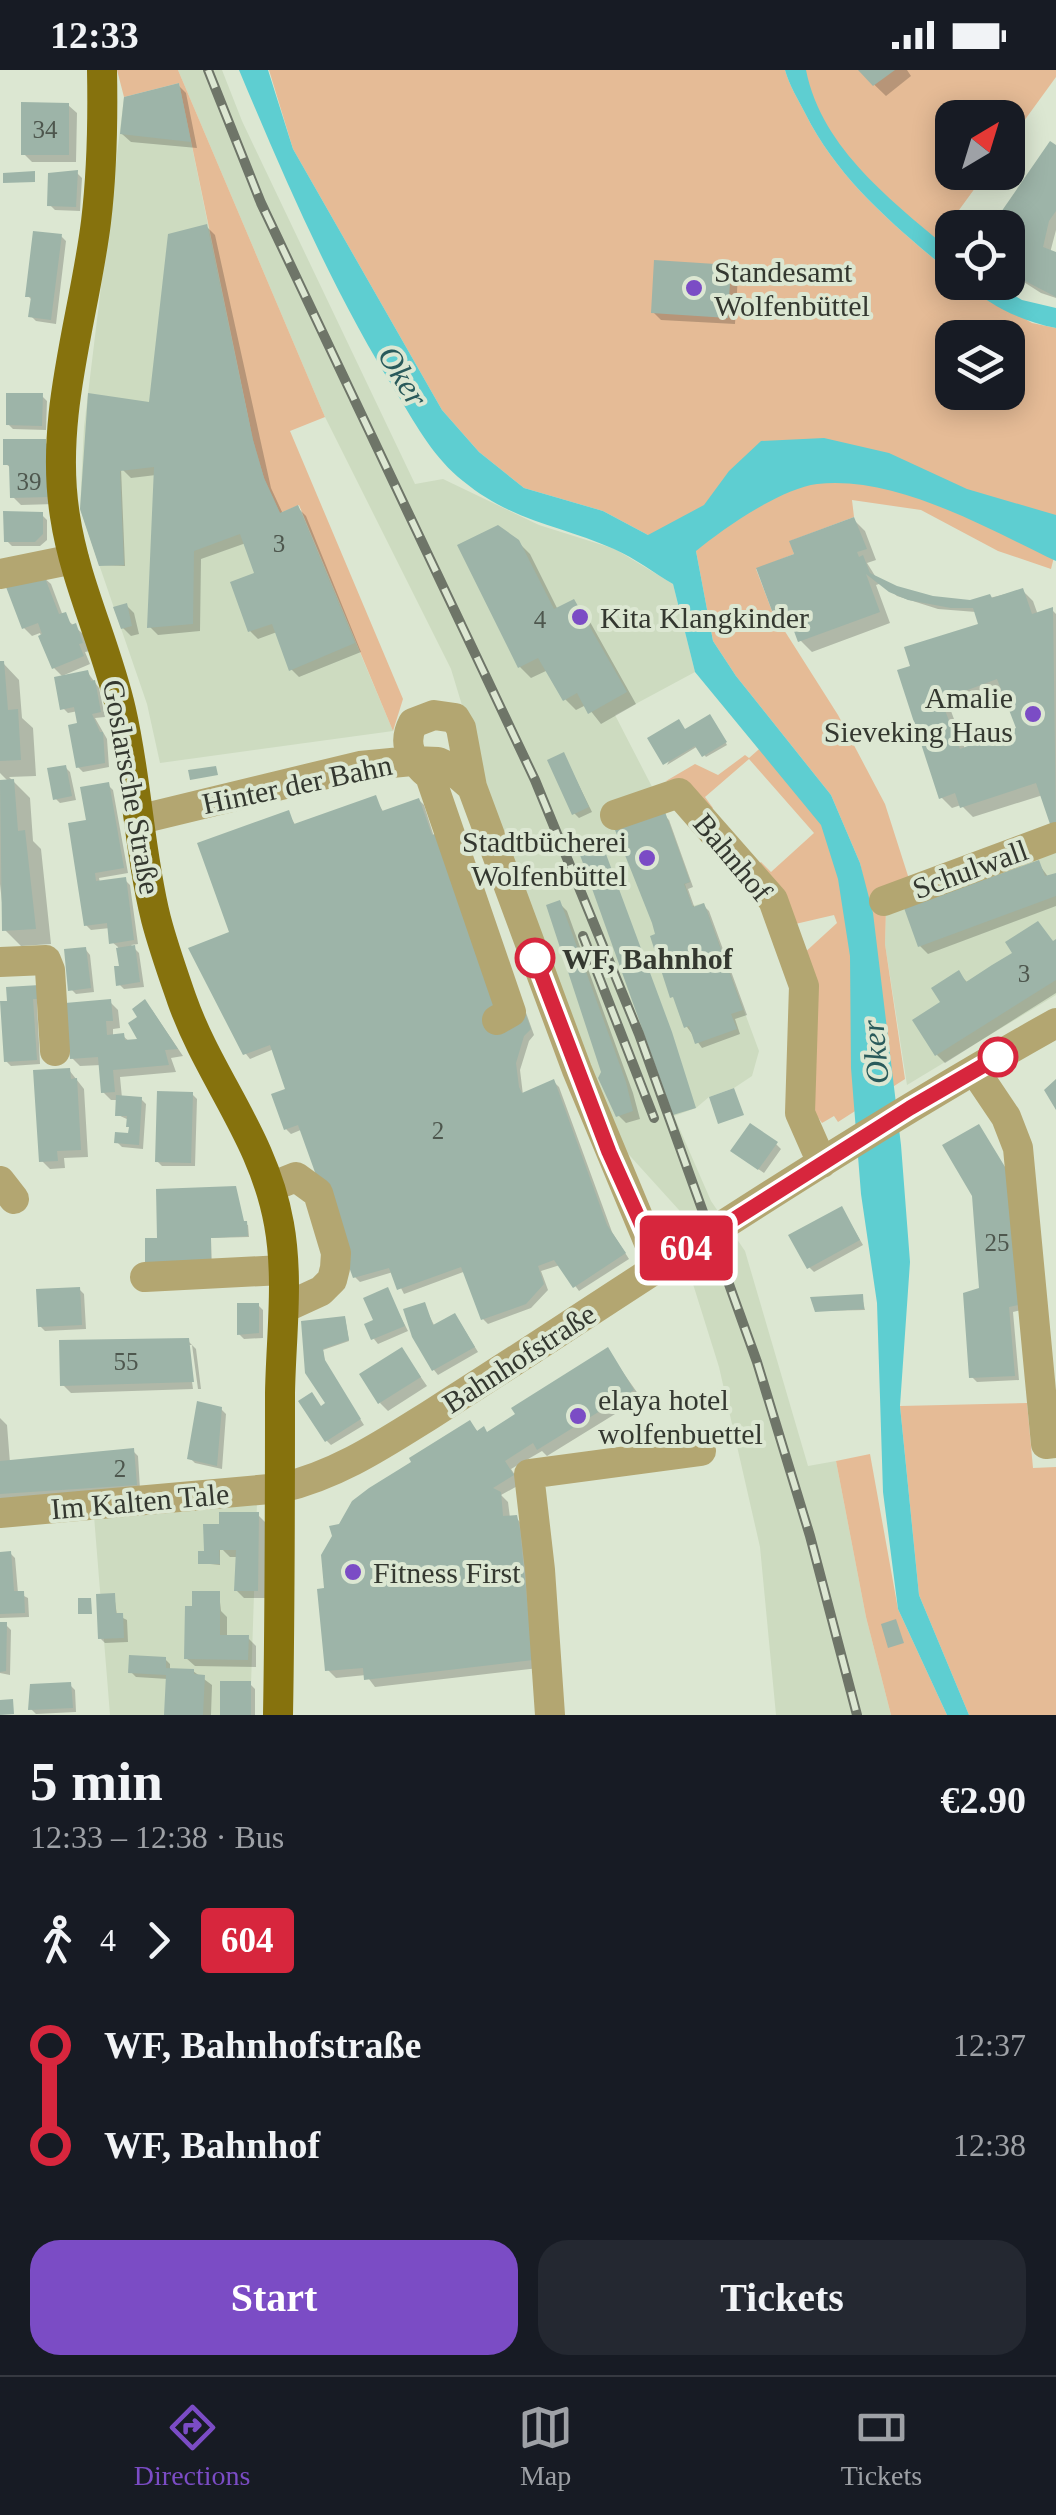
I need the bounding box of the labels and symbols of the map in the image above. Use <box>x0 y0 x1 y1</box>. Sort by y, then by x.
north arrow <box>935 100 1025 190</box>
house number: 34 <box>33 116 58 143</box>
place label: Standesamt Wolfenbüttel <box>714 255 870 322</box>
marker: Standesamt Wolfenbüttel <box>683 277 705 299</box>
water label: Oker <box>371 339 436 413</box>
house number: 39 <box>17 468 42 495</box>
house number: 3 <box>273 530 285 557</box>
place label: Kita Klangkinder <box>600 601 809 634</box>
house number: 4 <box>534 606 547 633</box>
marker: Kita Klangkinder <box>569 606 591 628</box>
street label: Goslarsche Straße <box>97 677 167 897</box>
place label: Amalie Sieveking Haus <box>824 681 1013 748</box>
marker: Amalie Sieveking Haus <box>1022 703 1044 725</box>
street label: Hinter der Bahn <box>199 748 395 820</box>
street label: Bahnhof <box>687 807 779 907</box>
place label: Stadtbücherei Wolfenbüttel <box>462 825 627 892</box>
street label: Schulwall <box>908 833 1032 905</box>
marker: Stadtbücherei Wolfenbüttel <box>636 847 658 869</box>
marker: WF, Bahnhof <box>516 939 554 977</box>
place label: WF, Bahnhof <box>562 942 734 975</box>
house number: 3 <box>1018 960 1030 987</box>
water label: Oker <box>854 1018 896 1085</box>
unlabelled marker <box>979 1038 1017 1076</box>
house number: 2 <box>432 1117 444 1144</box>
line badge: 604 <box>628 1216 744 1280</box>
house number: 25 <box>985 1229 1010 1256</box>
street label: Bahnhofstraße <box>437 1297 601 1419</box>
house number: 55 <box>114 1348 139 1375</box>
place label: elaya hotel wolfenbuettel <box>598 1383 763 1450</box>
marker: elaya hotel wolfenbuettel <box>567 1405 589 1427</box>
house number: 2 <box>114 1455 126 1482</box>
street label: Im Kalten Tale <box>49 1477 231 1525</box>
place label: Fitness First <box>373 1556 521 1589</box>
marker: Fitness First <box>342 1561 364 1583</box>

